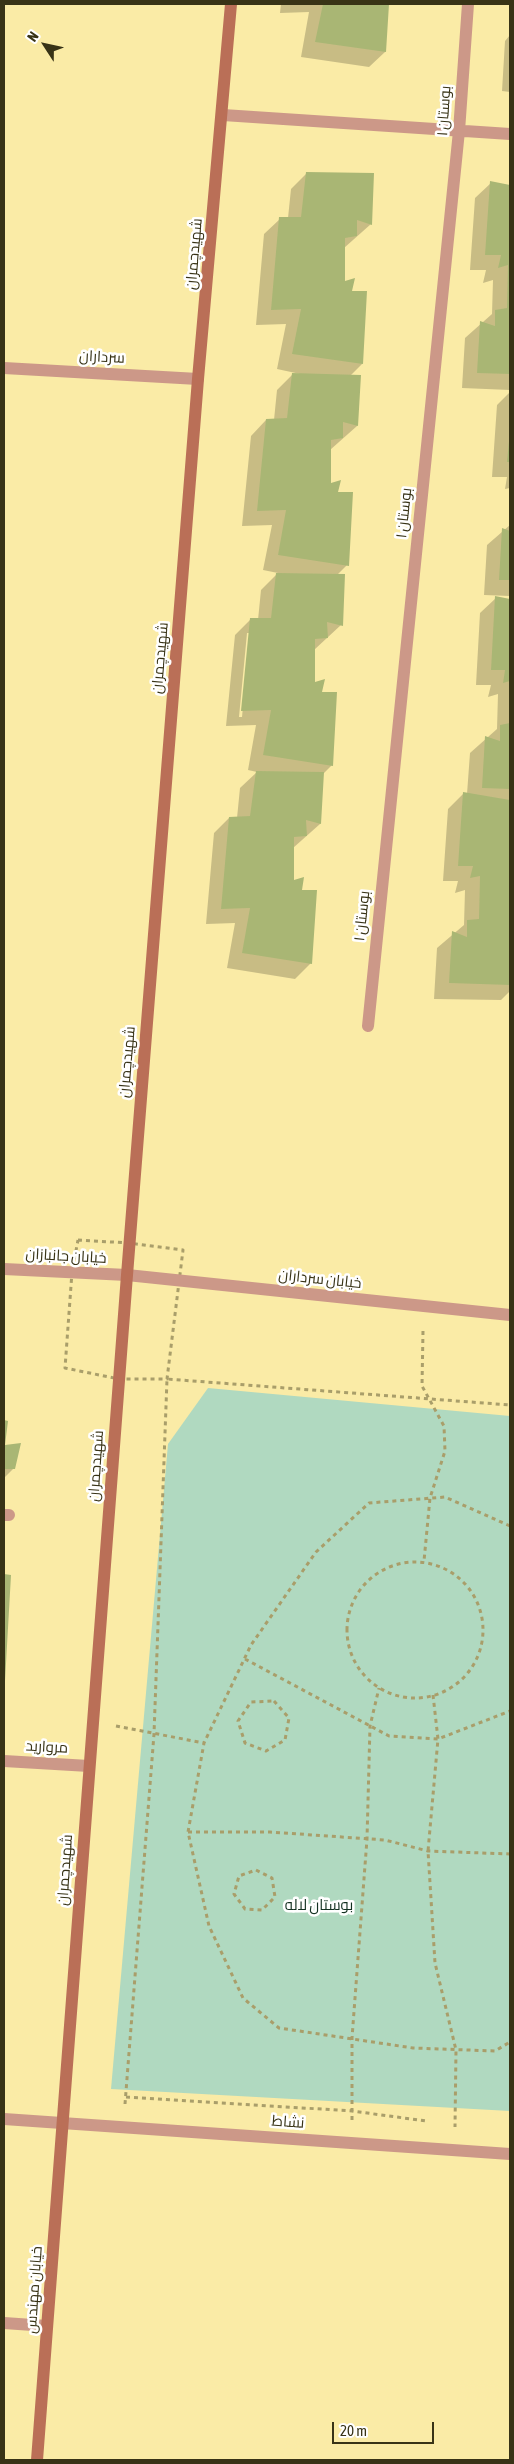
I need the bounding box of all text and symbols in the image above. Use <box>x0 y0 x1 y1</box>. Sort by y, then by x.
north arrow <box>20 20 70 70</box>
text: N <box>24 28 42 44</box>
street label: بوستان ۱ <box>433 85 455 137</box>
street label: شهیدچمران <box>182 217 206 291</box>
street label: سرداران <box>79 347 125 367</box>
street label: بوستان ۱ <box>392 487 416 539</box>
street label: شهیدچمران <box>148 621 172 695</box>
street label: بوستان ۱ <box>350 890 374 942</box>
street label: شهیدچمران <box>115 1025 139 1099</box>
street label: خیابان جانبازان <box>25 1245 107 1267</box>
street label: خیابان سرداران <box>278 1266 362 1292</box>
street label: شهیدچمران <box>85 1430 107 1502</box>
street label: مروارید <box>25 1737 69 1757</box>
street label: شهیدچمران <box>54 1834 76 1906</box>
park label: بوستان لاله <box>285 1896 353 1914</box>
street label: نشاط <box>271 2112 305 2132</box>
street label: خیابان مهندس <box>22 2246 46 2334</box>
scale bar <box>334 2412 436 2444</box>
text: 20 m <box>340 2422 367 2439</box>

